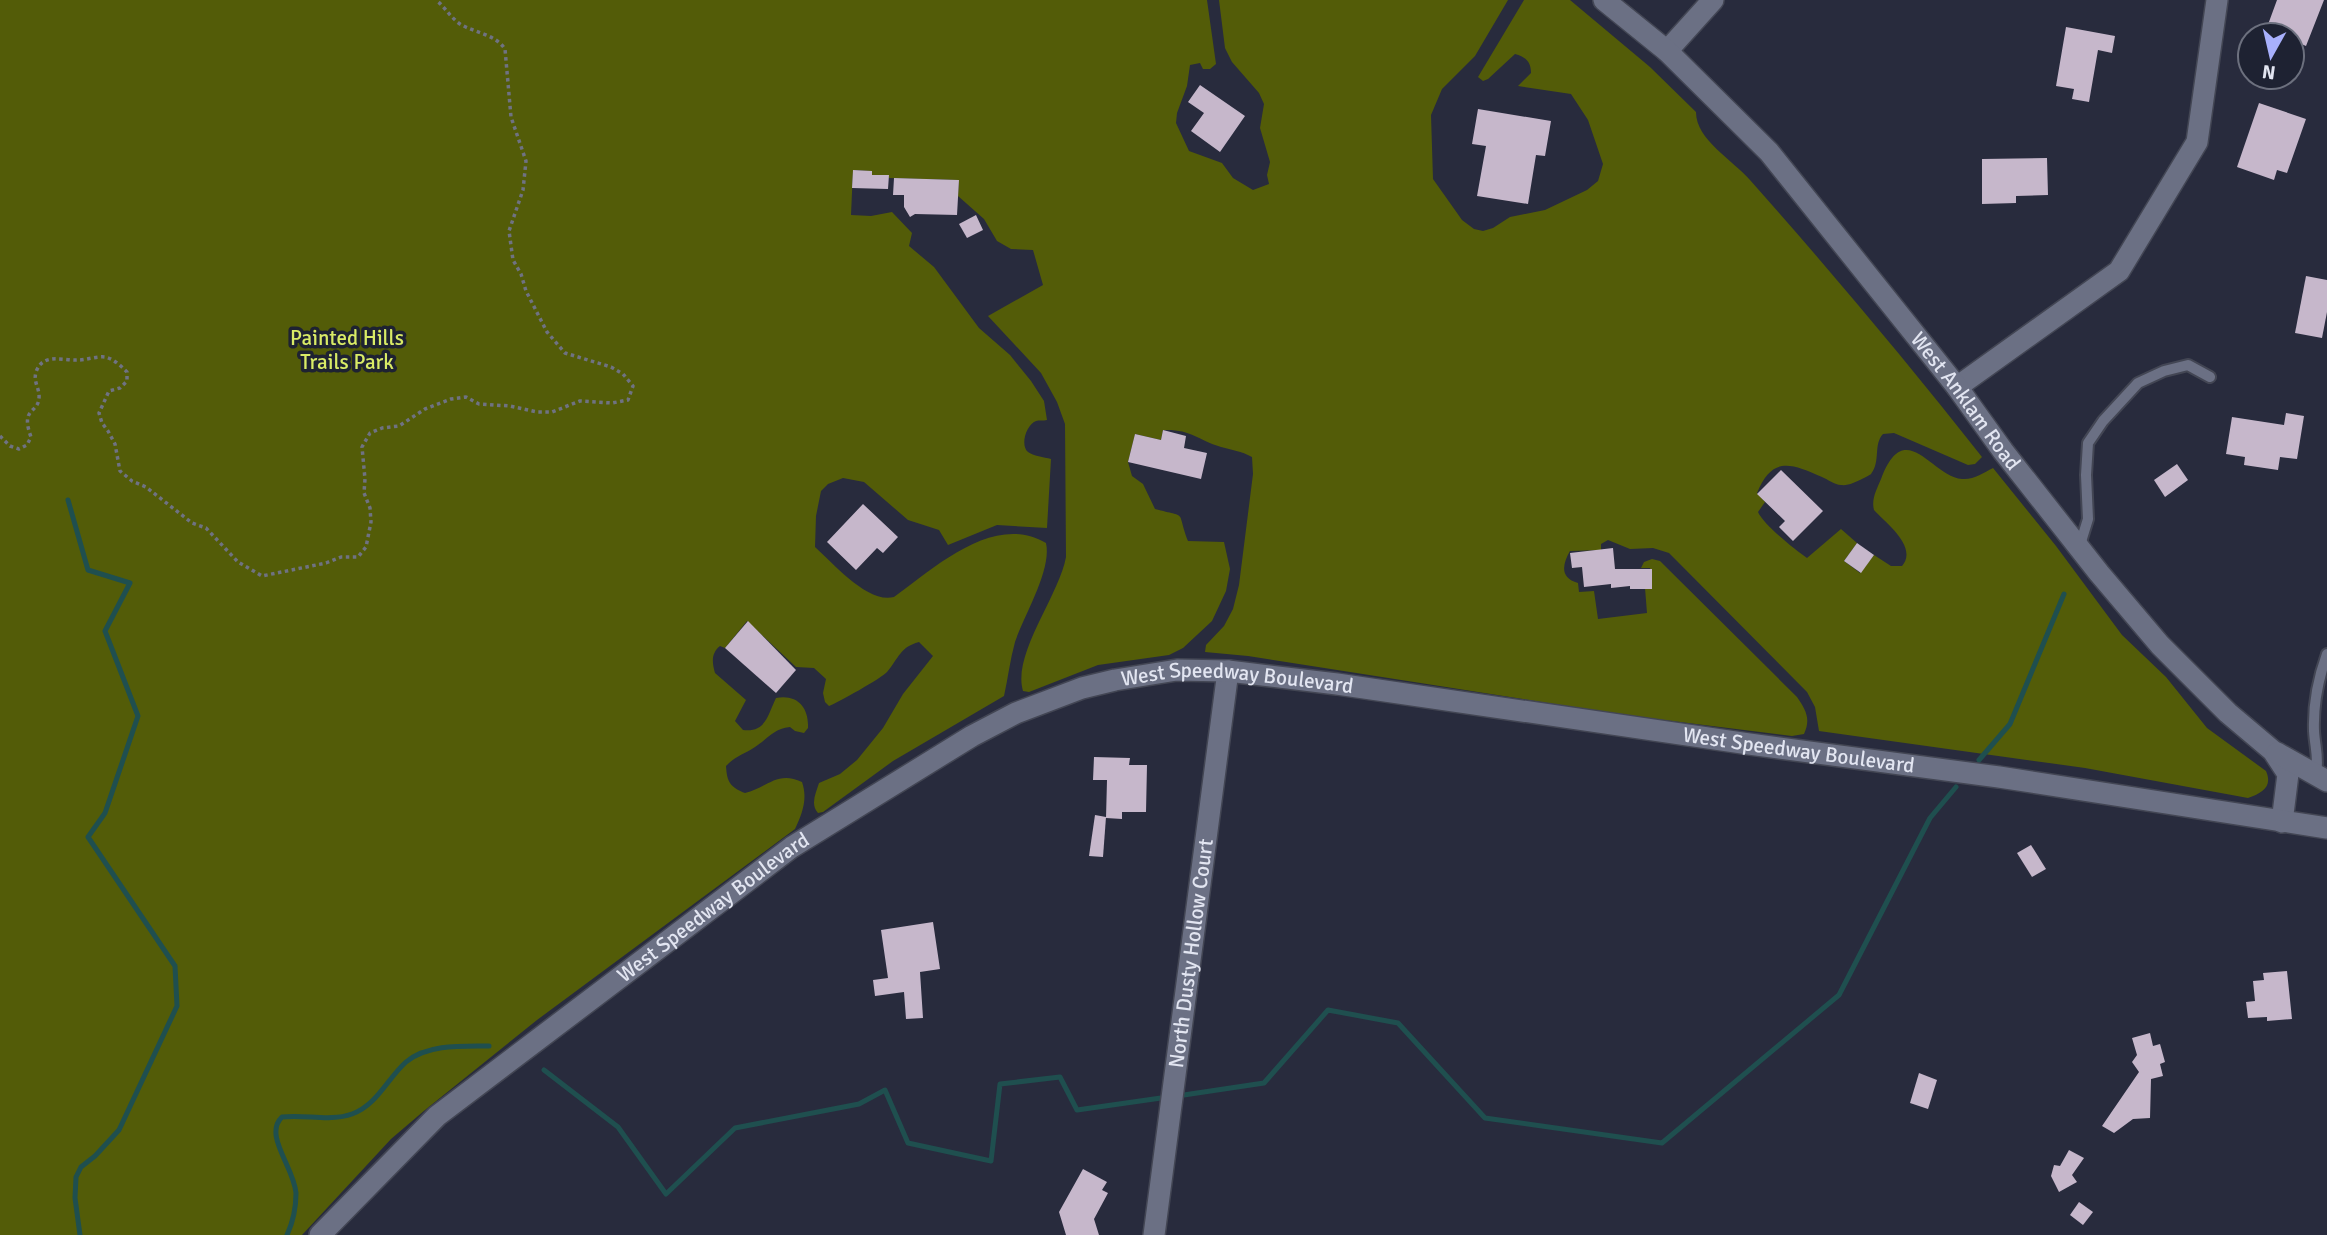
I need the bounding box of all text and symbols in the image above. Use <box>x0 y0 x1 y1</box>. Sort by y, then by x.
north arrow <box>2236 21 2306 91</box>
text: N <box>2261 59 2277 85</box>
park label: Painted Hills Trails Park <box>290 325 404 375</box>
street label: West Anklam Road <box>1905 327 2026 475</box>
street label: West Speedway Boulevard <box>1119 657 1355 699</box>
street label: West Speedway Boulevard <box>1681 722 1916 779</box>
street label: West Speedway Boulevard <box>612 827 814 988</box>
street label: North Dusty Hollow Court <box>1163 837 1219 1070</box>

